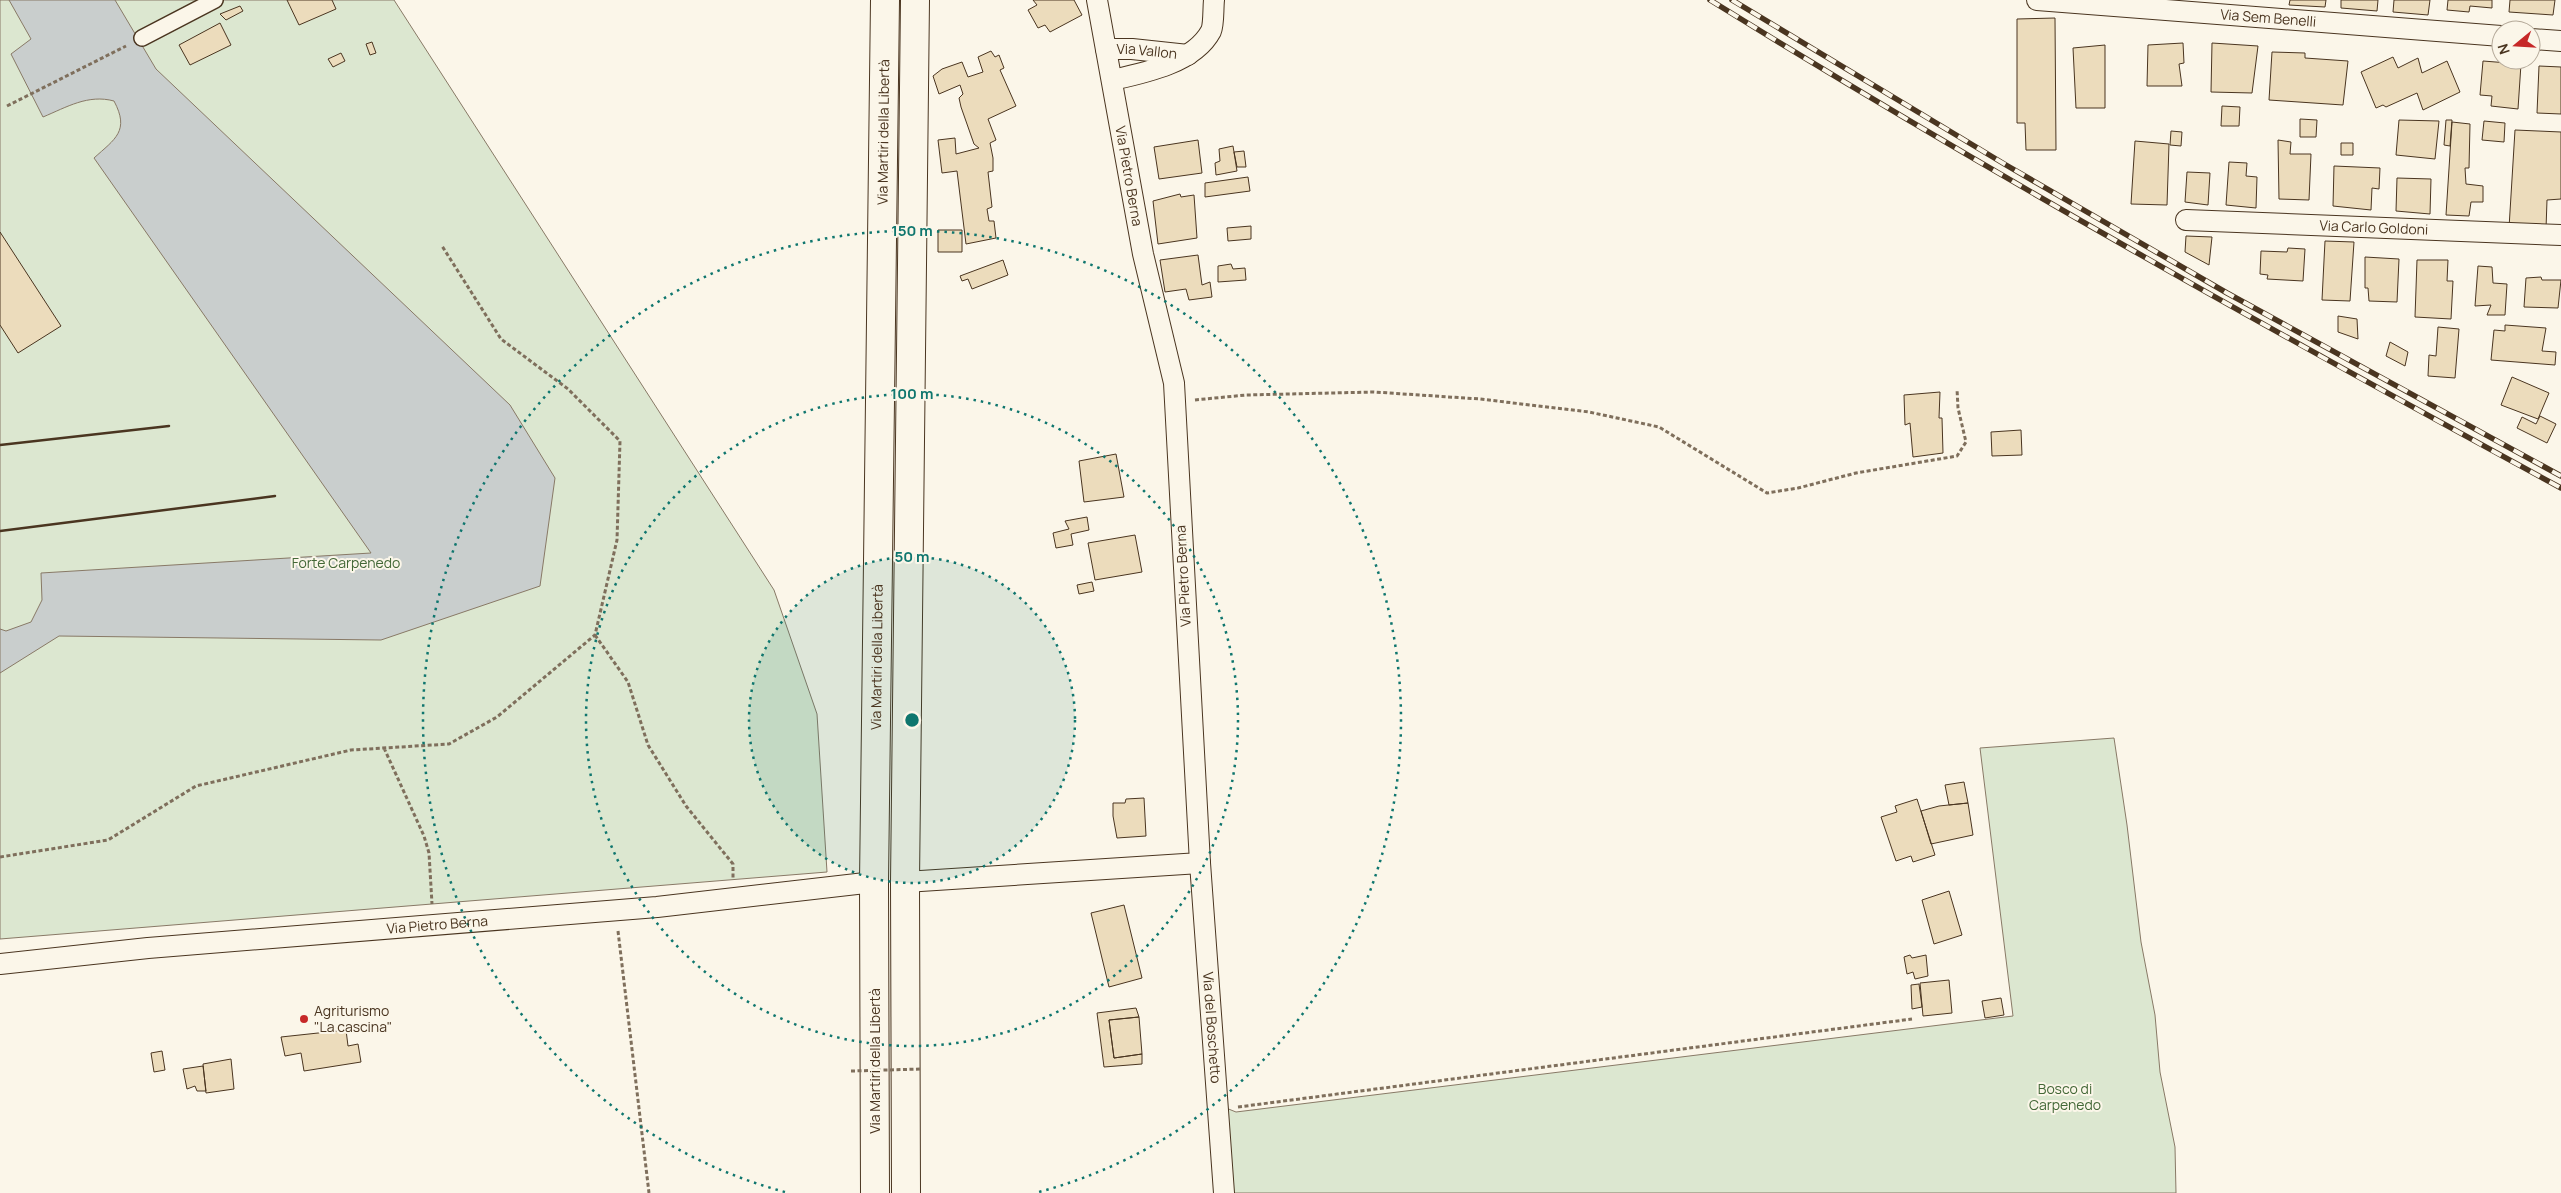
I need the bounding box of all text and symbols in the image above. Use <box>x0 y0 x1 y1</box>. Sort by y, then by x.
street label: Via Sem Benelli <box>2220 4 2317 31</box>
north arrow <box>2491 20 2541 70</box>
street label: Via Vallon <box>1117 39 1178 63</box>
text: N <box>2493 41 2514 57</box>
street label: Via Martiri della Libertà <box>872 59 893 205</box>
street label: Via Pietro Berna <box>1111 124 1148 228</box>
street label: Via Carlo Goldoni <box>2319 215 2429 239</box>
text: 150 m <box>891 220 933 241</box>
text: 100 m <box>891 383 933 404</box>
street label: Via Pietro Berna <box>1170 525 1195 627</box>
text: 50 m <box>894 546 930 567</box>
park label: Forte Carpenedo <box>292 553 400 572</box>
street label: Via Martiri della Libertà <box>866 584 887 730</box>
centre of rings <box>903 711 921 729</box>
street label: Via Pietro Berna <box>386 911 489 938</box>
street label: Via del Boschetto <box>1199 971 1226 1084</box>
street label: Via Martiri della Libertà <box>865 988 884 1134</box>
place label: Agriturismo "La cascina" <box>314 1001 392 1036</box>
marker: Agriturismo "La cascina" <box>298 1013 310 1025</box>
park label: Bosco di Carpenedo <box>2029 1079 2101 1114</box>

